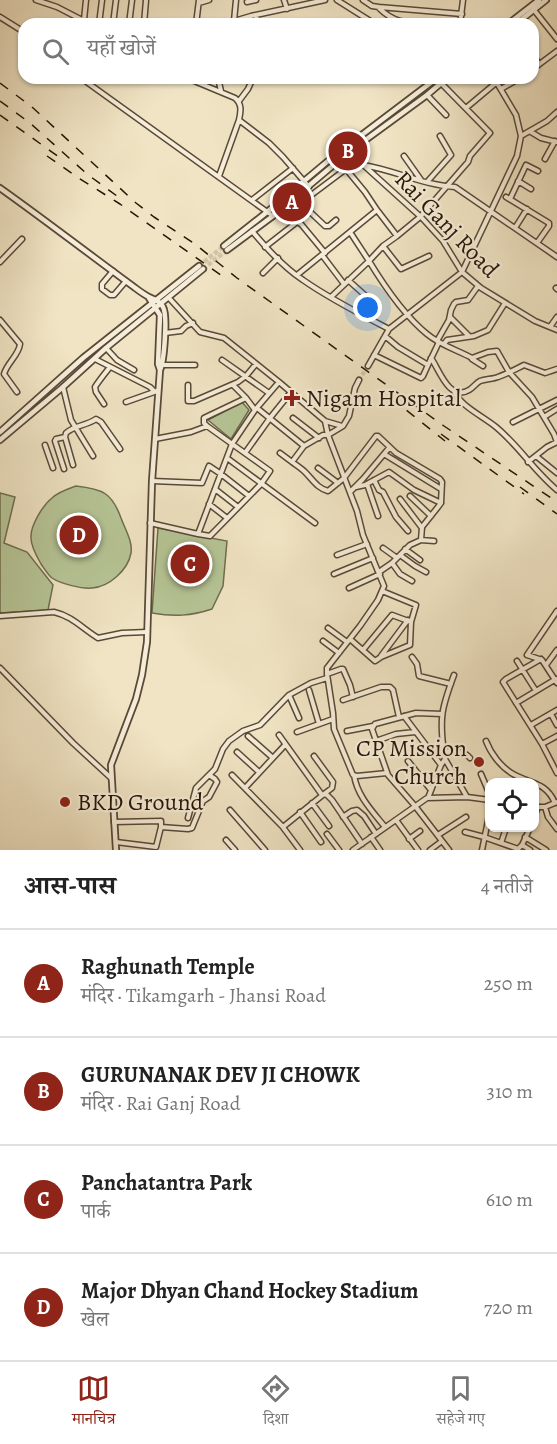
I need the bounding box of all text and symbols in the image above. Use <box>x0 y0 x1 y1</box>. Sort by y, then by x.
search box <box>18 18 539 84</box>
text: यहाँ खोजें <box>87 33 156 63</box>
icon: search <box>39 35 72 68</box>
pin: B <box>328 128 368 174</box>
street label: Rai Ganj Road <box>388 163 506 285</box>
pin: A <box>272 180 312 224</box>
your location <box>353 293 382 322</box>
place label: Nigam Hospital <box>306 382 461 414</box>
marker: Nigam Hospital <box>283 389 301 407</box>
pin: D <box>60 512 98 558</box>
pin: C <box>170 542 210 586</box>
place label: CP Mission Church <box>356 732 467 792</box>
marker: CP Mission Church <box>472 755 486 769</box>
map controls <box>485 778 539 832</box>
button: locate <box>485 778 539 832</box>
place label: BKD Ground <box>77 786 204 818</box>
marker: BKD Ground <box>58 795 72 809</box>
text: आस-पास <box>24 868 116 903</box>
text: 4 नतीजे <box>481 873 533 900</box>
text: Raghunath Temple <box>81 952 255 982</box>
text: A <box>37 970 50 997</box>
text: 250 m <box>484 970 533 997</box>
text: मंदिर · Tikamgarh - Jhansi Road <box>81 982 326 1009</box>
text: GURUNANAK DEV JI CHOWK <box>81 1060 360 1090</box>
text: B <box>37 1078 50 1105</box>
text: 310 m <box>487 1078 533 1105</box>
text: मंदिर · Rai Ganj Road <box>81 1090 240 1117</box>
text: Panchatantra Park <box>81 1168 252 1198</box>
text: C <box>37 1186 50 1213</box>
text: 610 m <box>486 1186 533 1213</box>
text: पार्क <box>81 1198 110 1225</box>
text: Major Dhyan Chand Hockey Stadium <box>81 1276 418 1306</box>
text: D <box>37 1294 50 1321</box>
text: 720 m <box>484 1294 533 1321</box>
text: खेल <box>81 1306 109 1333</box>
tab: मानचित्र <box>72 1372 115 1434</box>
tab: दिशा <box>259 1372 292 1434</box>
tab: सहेजे गए <box>436 1372 485 1434</box>

